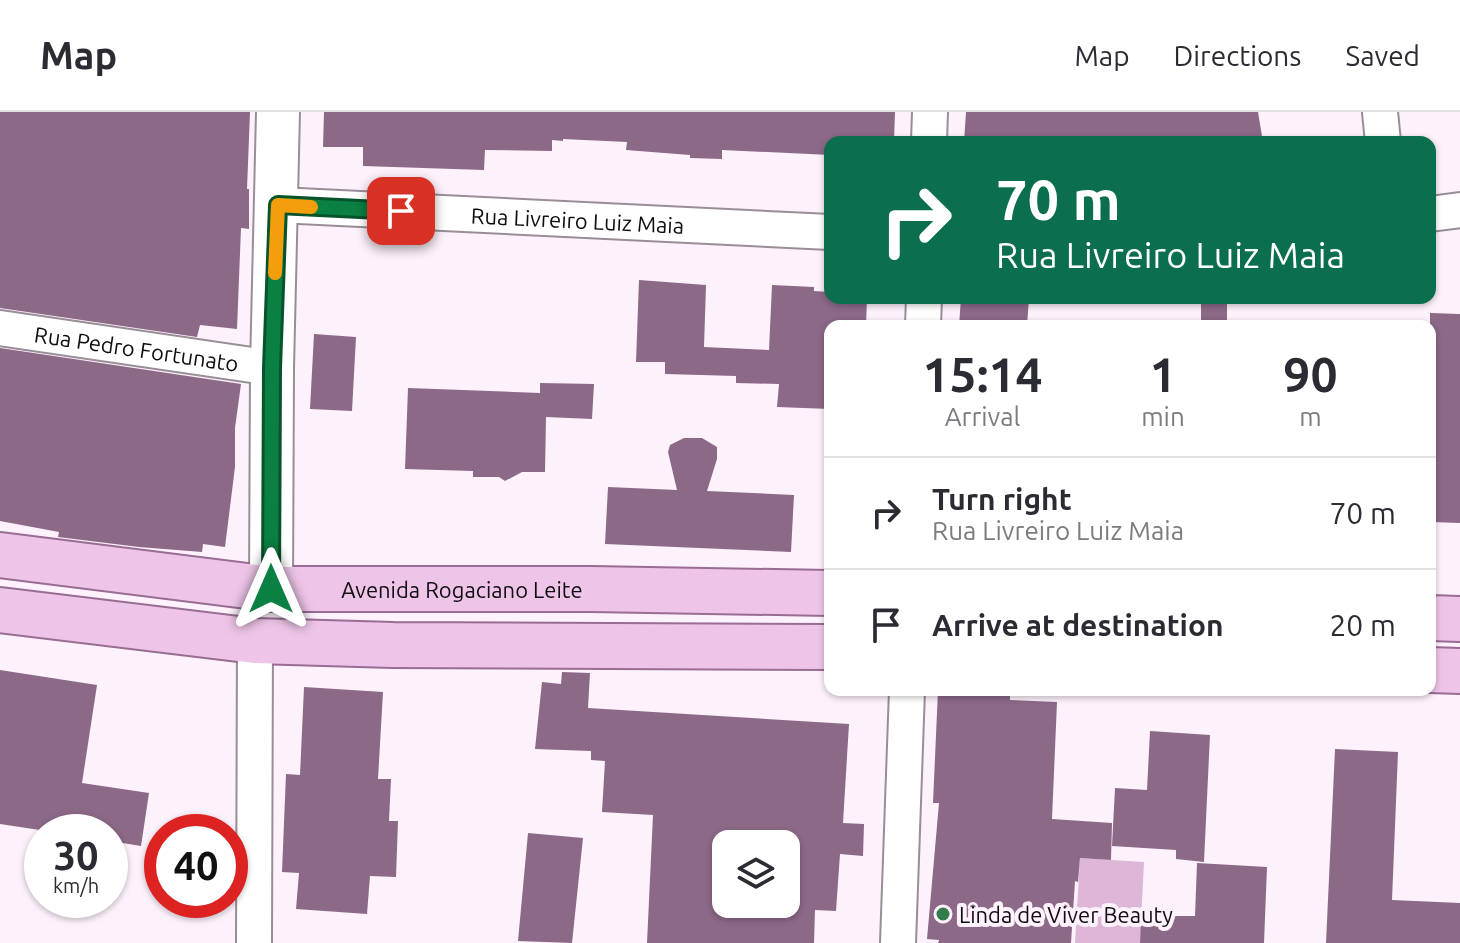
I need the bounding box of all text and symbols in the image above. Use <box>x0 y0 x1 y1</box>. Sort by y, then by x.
text: Map <box>40 34 117 76</box>
text: Map <box>1074 40 1130 71</box>
text: Directions <box>1174 40 1301 71</box>
text: Saved <box>1345 40 1420 71</box>
icon: right <box>864 168 968 272</box>
text: 70 m <box>996 168 1121 231</box>
pin <box>367 177 435 245</box>
icon: arrive <box>379 189 423 233</box>
street label: Rua Livreiro Luiz Maia <box>470 202 685 237</box>
text: Rua Livreiro Luiz Maia <box>996 234 1345 275</box>
street label: Rua Pedro Fortunato <box>33 321 240 375</box>
text: 15:14 <box>923 347 1043 401</box>
text: 1 <box>1149 347 1177 401</box>
text: 90 <box>1283 347 1337 401</box>
text: Arrival <box>945 402 1020 431</box>
text: min <box>1141 402 1185 431</box>
text: m <box>1299 402 1322 431</box>
text: Turn right <box>932 482 1072 516</box>
icon: right <box>864 491 908 535</box>
text: 70 m <box>1329 496 1396 530</box>
text: Rua Livreiro Luiz Maia <box>932 516 1184 545</box>
position arrow <box>229 547 313 631</box>
street label: Avenida Rogaciano Leite <box>341 577 583 602</box>
icon: arrive <box>864 603 908 647</box>
text: Arrive at destination <box>932 608 1224 642</box>
text: 20 m <box>1329 608 1396 642</box>
speed limit sign: 40 <box>144 814 248 918</box>
map controls <box>712 830 800 918</box>
button: layers <box>712 830 800 918</box>
text: 30 <box>53 833 99 878</box>
text: km/h <box>53 874 99 897</box>
place label: Linda de Viver Beauty <box>959 902 1173 927</box>
marker: Linda de Viver Beauty <box>934 905 952 923</box>

